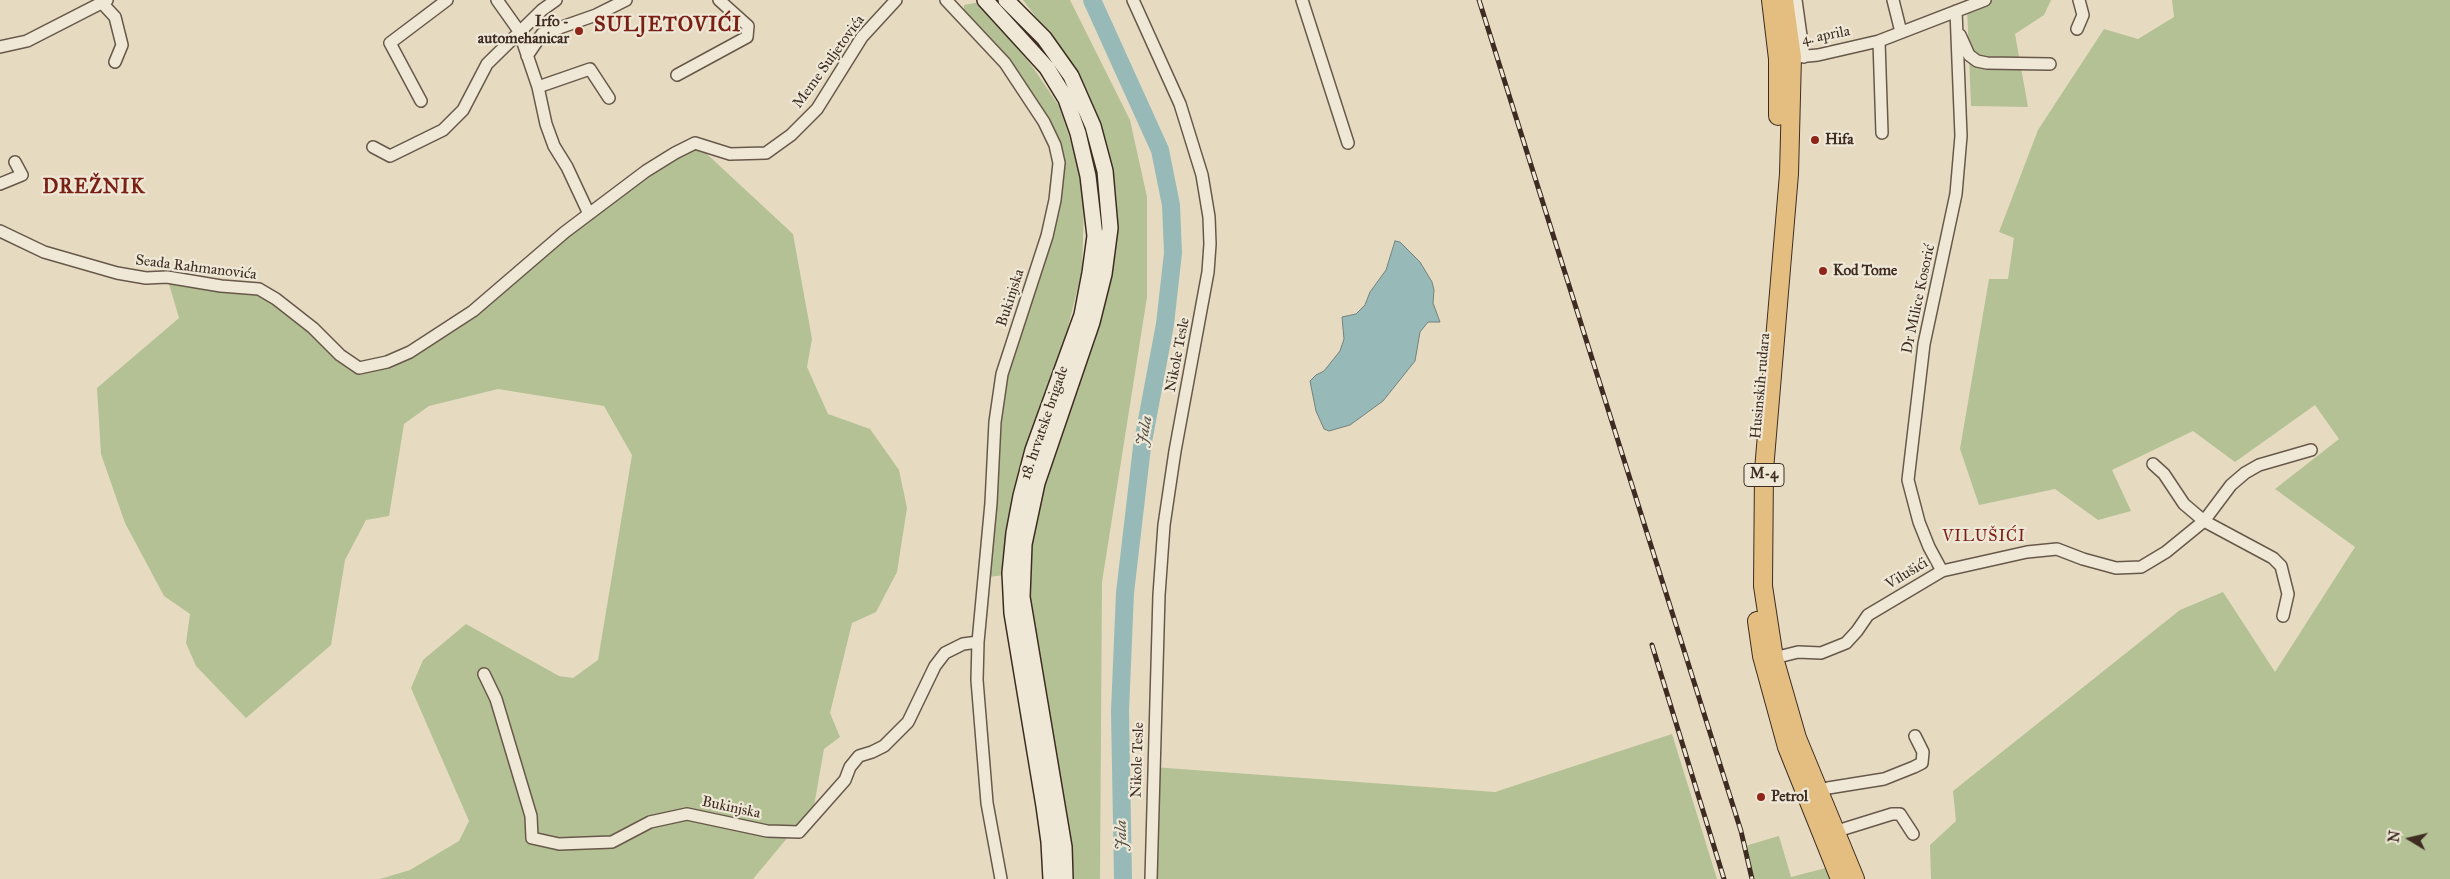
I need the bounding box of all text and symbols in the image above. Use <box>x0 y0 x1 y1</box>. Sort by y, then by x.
street label: Meme Suljetovića <box>789 12 869 112</box>
place label: Irfo - automehanicar <box>478 13 569 48</box>
district label: SULJETOVIĆI <box>593 14 743 38</box>
street label: 4. aprila <box>1800 22 1852 50</box>
marker: Irfo - automehanicar <box>573 25 585 37</box>
place label: Hifa <box>1825 131 1853 149</box>
marker: Hifa <box>1809 134 1821 146</box>
district label: DREŽNIK <box>42 176 146 200</box>
street label: Dr Milice Kosorić <box>1899 243 1939 355</box>
street label: Seada Rahmanovića <box>134 252 258 284</box>
place label: Kod Tome <box>1833 262 1897 280</box>
marker: Kod Tome <box>1817 265 1829 277</box>
street label: Bukinjska <box>993 267 1029 329</box>
street label: Nikole Tesle <box>1162 316 1194 394</box>
street label: Husinskih rudara <box>1747 332 1775 440</box>
street label: 18. hrvatske brigade <box>1017 364 1073 482</box>
water label: Jala <box>1133 415 1157 447</box>
road number: M-4 <box>1744 464 1784 486</box>
district label: VILUŠIĆI <box>1941 527 2027 547</box>
street label: Vilušići <box>1882 554 1932 594</box>
street label: Nikole Tesle <box>1128 722 1148 798</box>
place label: Petrol <box>1771 788 1808 806</box>
marker: Petrol <box>1755 791 1767 803</box>
street label: Bukinjska <box>700 793 762 823</box>
north arrow <box>2385 814 2435 864</box>
water label: Jala <box>1112 820 1132 850</box>
text: N <box>2385 829 2404 844</box>

